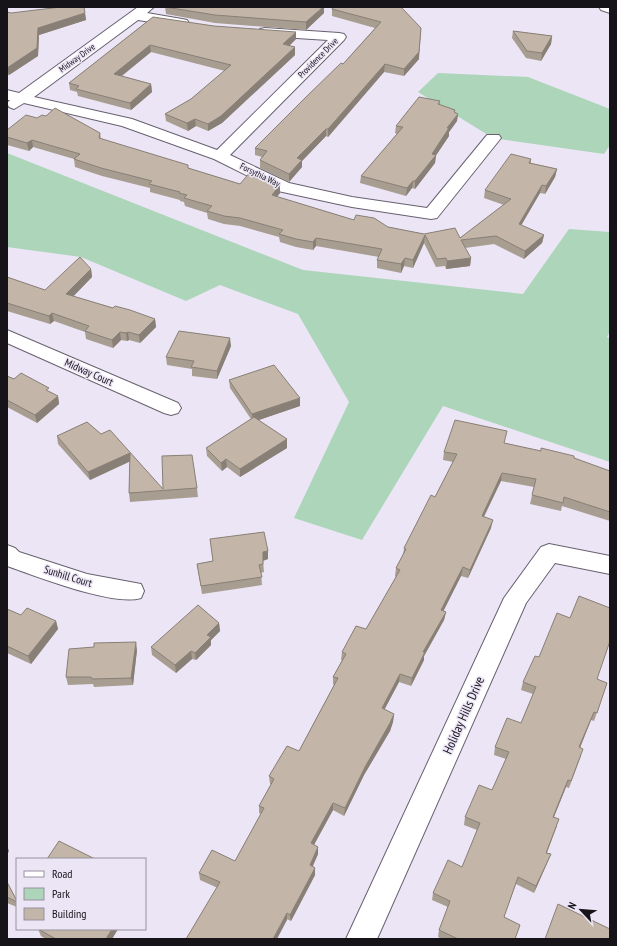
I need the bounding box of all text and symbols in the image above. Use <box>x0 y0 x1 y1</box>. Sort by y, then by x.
street label: Providence Drive <box>295 35 340 80</box>
street label: Midway Drive <box>57 41 97 74</box>
street label: Forsythia Way <box>238 160 282 189</box>
street label: Midway Court <box>63 355 115 389</box>
street label: Sunhill Court <box>42 562 94 590</box>
street label: Holiday Hills Drive <box>439 674 488 757</box>
legend <box>16 858 146 930</box>
text: Road <box>52 866 72 881</box>
text: Park <box>52 886 70 901</box>
north arrow <box>561 890 601 930</box>
text: N <box>564 900 580 911</box>
text: Building <box>52 906 87 921</box>

